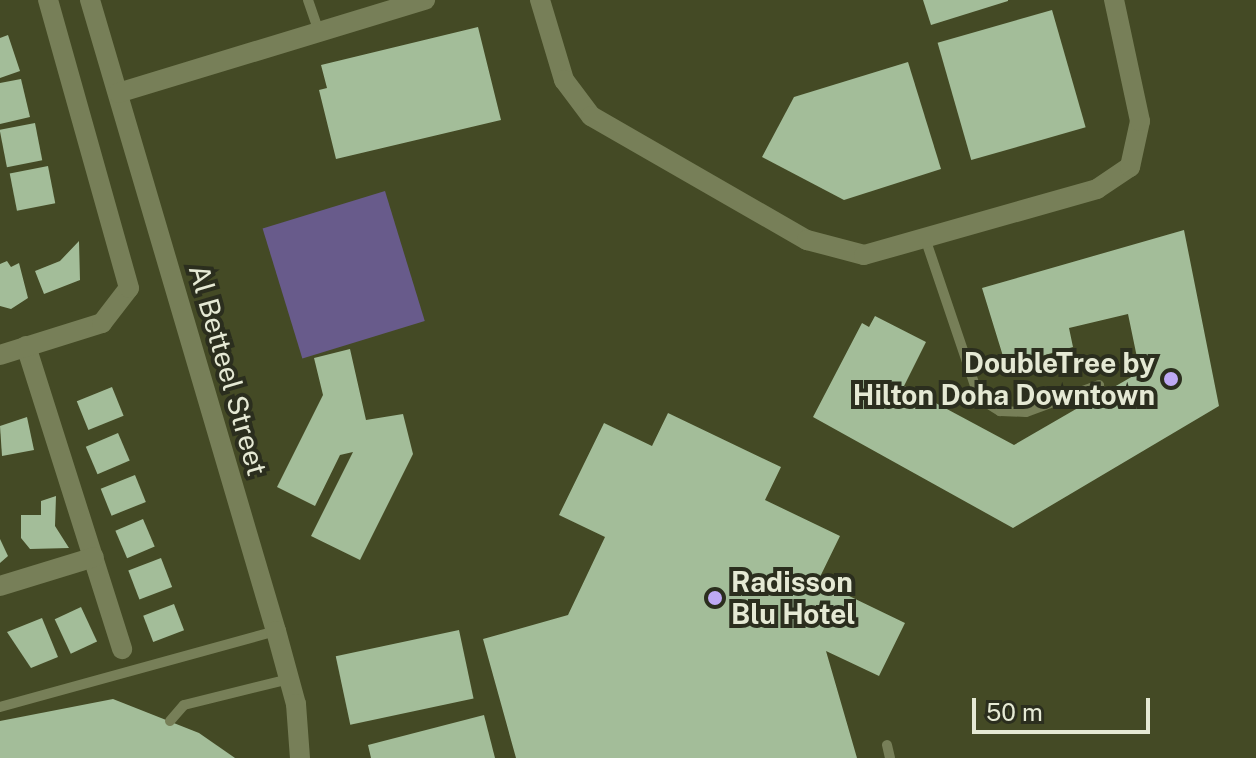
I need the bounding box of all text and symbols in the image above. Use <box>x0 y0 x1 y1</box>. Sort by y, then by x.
street label: Al Betteel Street <box>182 261 274 479</box>
place label: DoubleTree by Hilton Doha Downtown <box>853 346 1155 412</box>
marker: DoubleTree by Hilton Doha Downtown <box>1162 370 1180 388</box>
place label: Radisson Blu Hotel <box>731 565 856 631</box>
marker: Radisson Blu Hotel <box>706 589 724 607</box>
scale bar <box>976 682 1154 732</box>
text: 50 m <box>986 698 1043 726</box>

